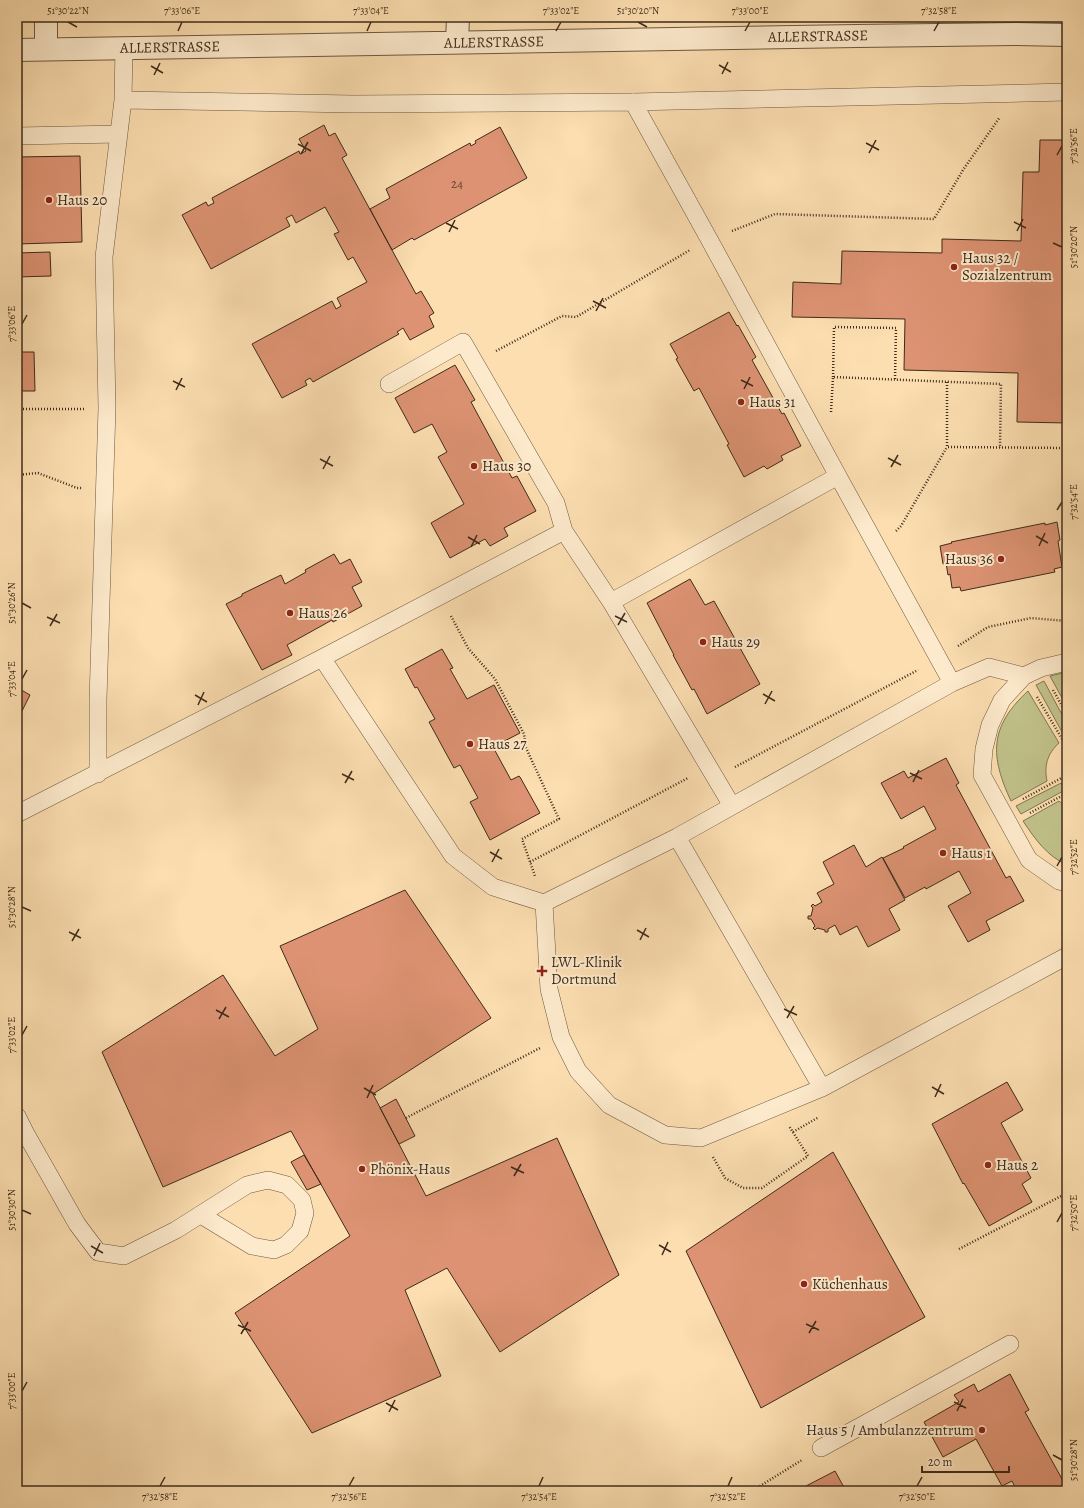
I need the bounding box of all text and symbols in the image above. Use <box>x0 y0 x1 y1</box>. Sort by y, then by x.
text: 51°30'22"N <box>47 4 89 17</box>
text: 7°33'06"E <box>164 4 200 17</box>
text: 7°33'04"E <box>353 4 389 17</box>
text: 7°33'02"E <box>543 4 579 17</box>
text: 51°30'20"N <box>617 4 659 17</box>
text: 7°33'00"E <box>732 4 769 17</box>
text: 7°32'58"E <box>921 4 957 17</box>
street label: ALLERSTRASSE <box>767 25 868 47</box>
street label: ALLERSTRASSE <box>443 31 544 53</box>
street label: ALLERSTRASSE <box>119 36 220 58</box>
text: 7°32'56"E <box>1067 128 1080 164</box>
house number: 24 <box>451 175 463 192</box>
place label: Haus 20 <box>57 190 107 210</box>
marker: Haus 20 <box>44 195 54 205</box>
text: 51°30'20"N <box>1067 226 1080 268</box>
place label: Haus 32 / Sozialzentrum <box>962 248 1053 285</box>
marker: Haus 32 / Sozialzentrum <box>949 262 959 272</box>
text: 7°33'06"E <box>5 306 18 342</box>
place label: Haus 31 <box>749 392 796 412</box>
marker: Haus 31 <box>736 397 746 407</box>
place label: Haus 30 <box>482 456 531 476</box>
marker: Haus 30 <box>469 461 479 471</box>
text: 7°32'54"E <box>1067 484 1080 520</box>
place label: Haus 36 <box>945 549 993 569</box>
marker: Haus 36 <box>996 554 1006 564</box>
text: 51°30'26"N <box>5 582 18 624</box>
place label: Haus 26 <box>298 603 347 623</box>
marker: Haus 26 <box>285 608 295 618</box>
place label: Haus 29 <box>711 632 760 652</box>
marker: Haus 29 <box>698 637 708 647</box>
text: 7°33'04"E <box>5 661 18 697</box>
place label: Haus 27 <box>478 734 527 754</box>
marker: Haus 27 <box>465 739 475 749</box>
text: 7°32'52"E <box>1067 839 1080 875</box>
place label: Haus 1 <box>951 843 991 863</box>
marker: Haus 1 <box>938 848 948 858</box>
text: 51°30'28"N <box>5 886 18 928</box>
place label: LWL-Klinik Dortmund <box>551 952 623 989</box>
marker: LWL-Klinik Dortmund <box>536 965 548 977</box>
text: 7°33'02"E <box>5 1017 18 1053</box>
place label: Haus 2 <box>996 1155 1038 1175</box>
place label: Phönix-Haus <box>370 1159 450 1179</box>
marker: Haus 2 <box>983 1160 993 1170</box>
marker: Phönix-Haus <box>357 1164 367 1174</box>
text: 51°30'30"N <box>5 1189 18 1231</box>
text: 7°32'50"E <box>1067 1195 1080 1231</box>
place label: Küchenhaus <box>812 1274 888 1294</box>
marker: Küchenhaus <box>799 1279 809 1289</box>
text: 7°33'00"E <box>5 1372 18 1409</box>
place label: Haus 5 / Ambulanzzentrum <box>806 1420 975 1440</box>
marker: Haus 5 / Ambulanzzentrum <box>977 1425 987 1435</box>
text: 51°30'28"N <box>1067 1439 1080 1481</box>
scale bar <box>922 1448 1009 1474</box>
text: 20 m <box>928 1454 952 1470</box>
text: 7°32'58"E <box>142 1490 178 1503</box>
text: 7°32'56"E <box>331 1490 367 1503</box>
text: 7°32'54"E <box>521 1490 557 1503</box>
text: 7°32'52"E <box>710 1490 746 1503</box>
text: 7°32'50"E <box>899 1490 935 1503</box>

